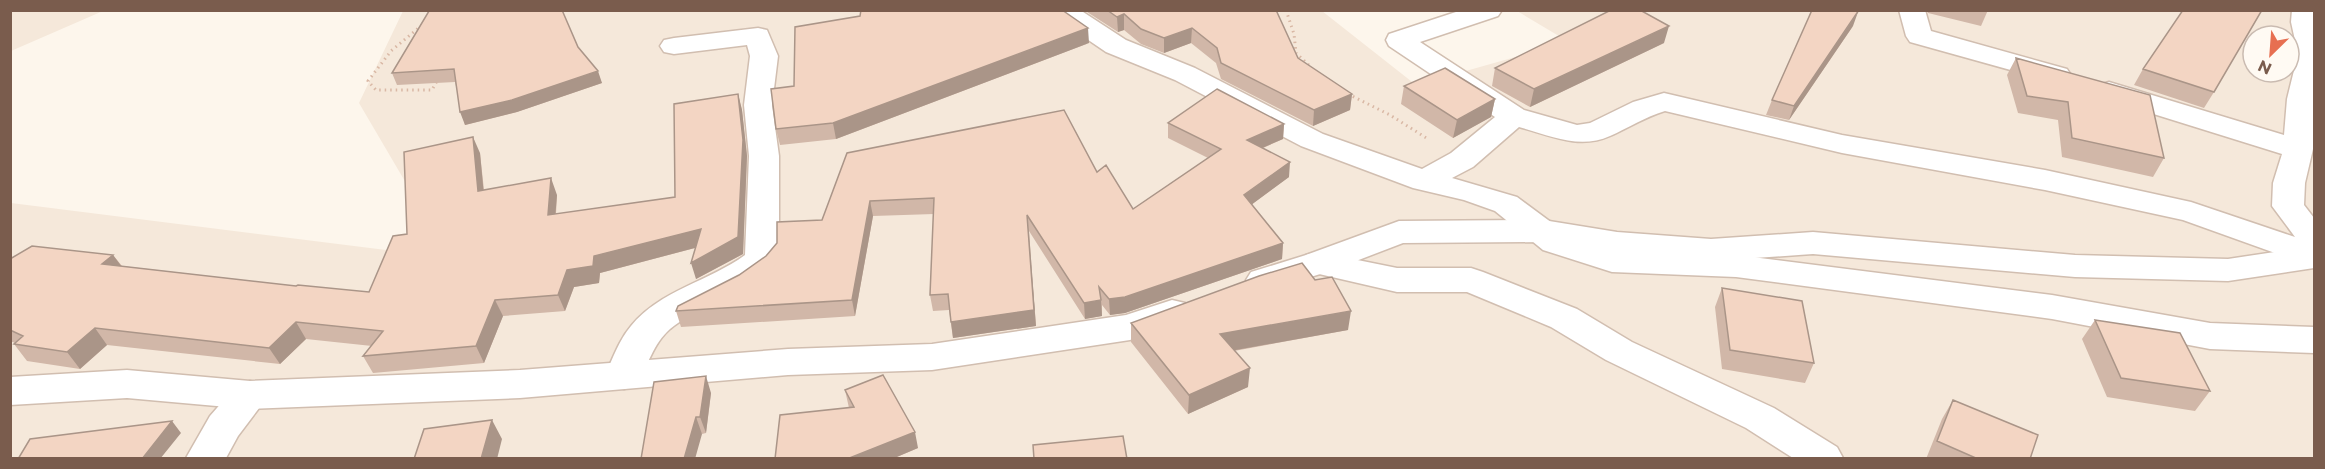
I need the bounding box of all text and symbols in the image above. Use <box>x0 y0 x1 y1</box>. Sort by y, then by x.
north arrow <box>2241 24 2301 84</box>
text: N <box>2255 56 2275 78</box>

